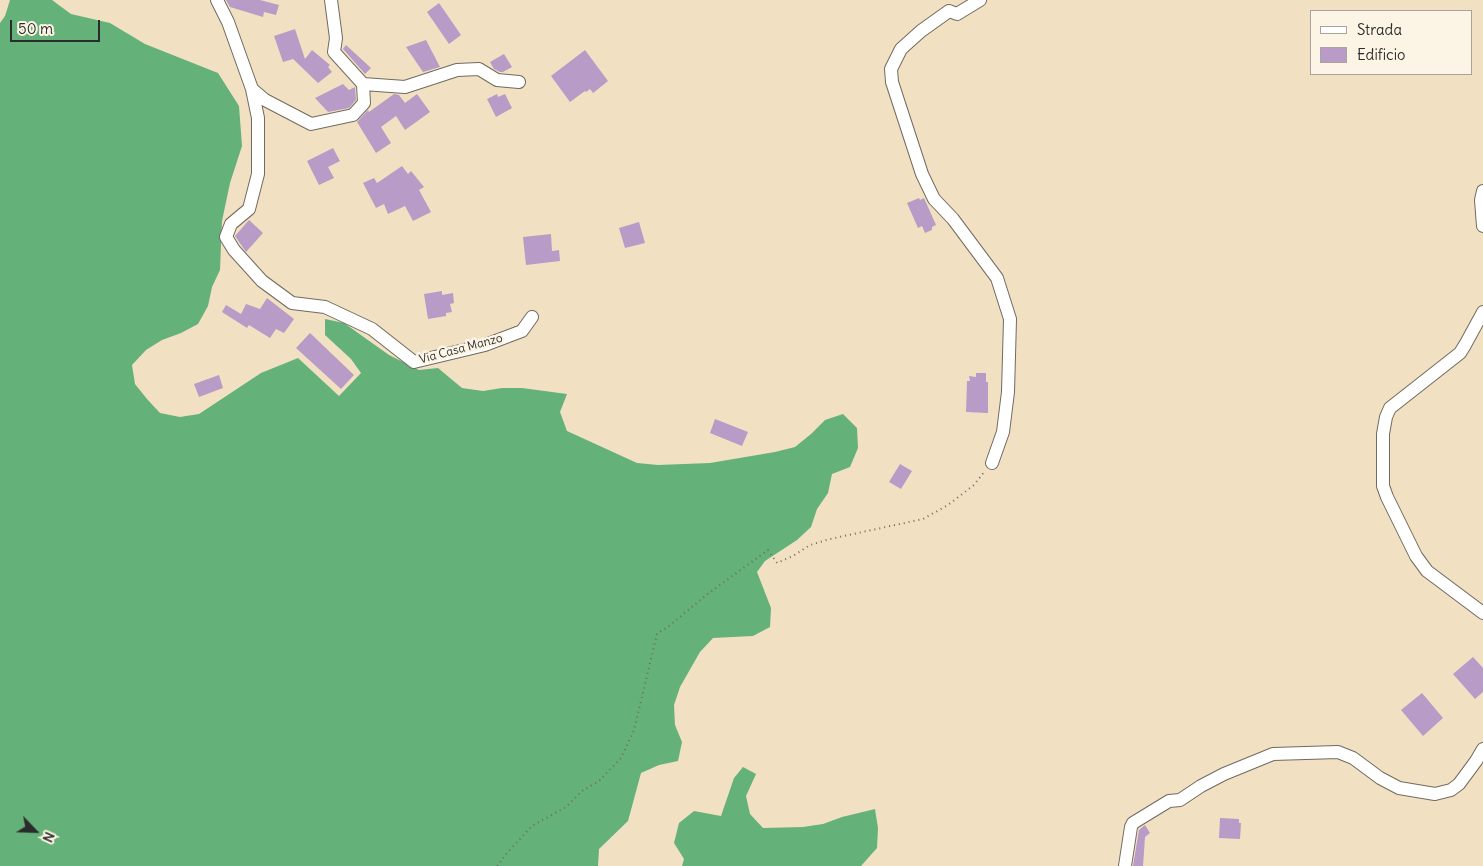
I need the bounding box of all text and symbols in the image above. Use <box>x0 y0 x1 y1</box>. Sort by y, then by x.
scale bar <box>12 10 102 42</box>
legend <box>1310 10 1473 75</box>
text: 50 m <box>18 19 53 38</box>
text: Strada <box>1357 20 1402 39</box>
text: Edificio <box>1357 45 1405 64</box>
street label: Via Casa Manzo <box>418 331 504 367</box>
north arrow <box>10 806 60 856</box>
text: N <box>39 829 59 845</box>

